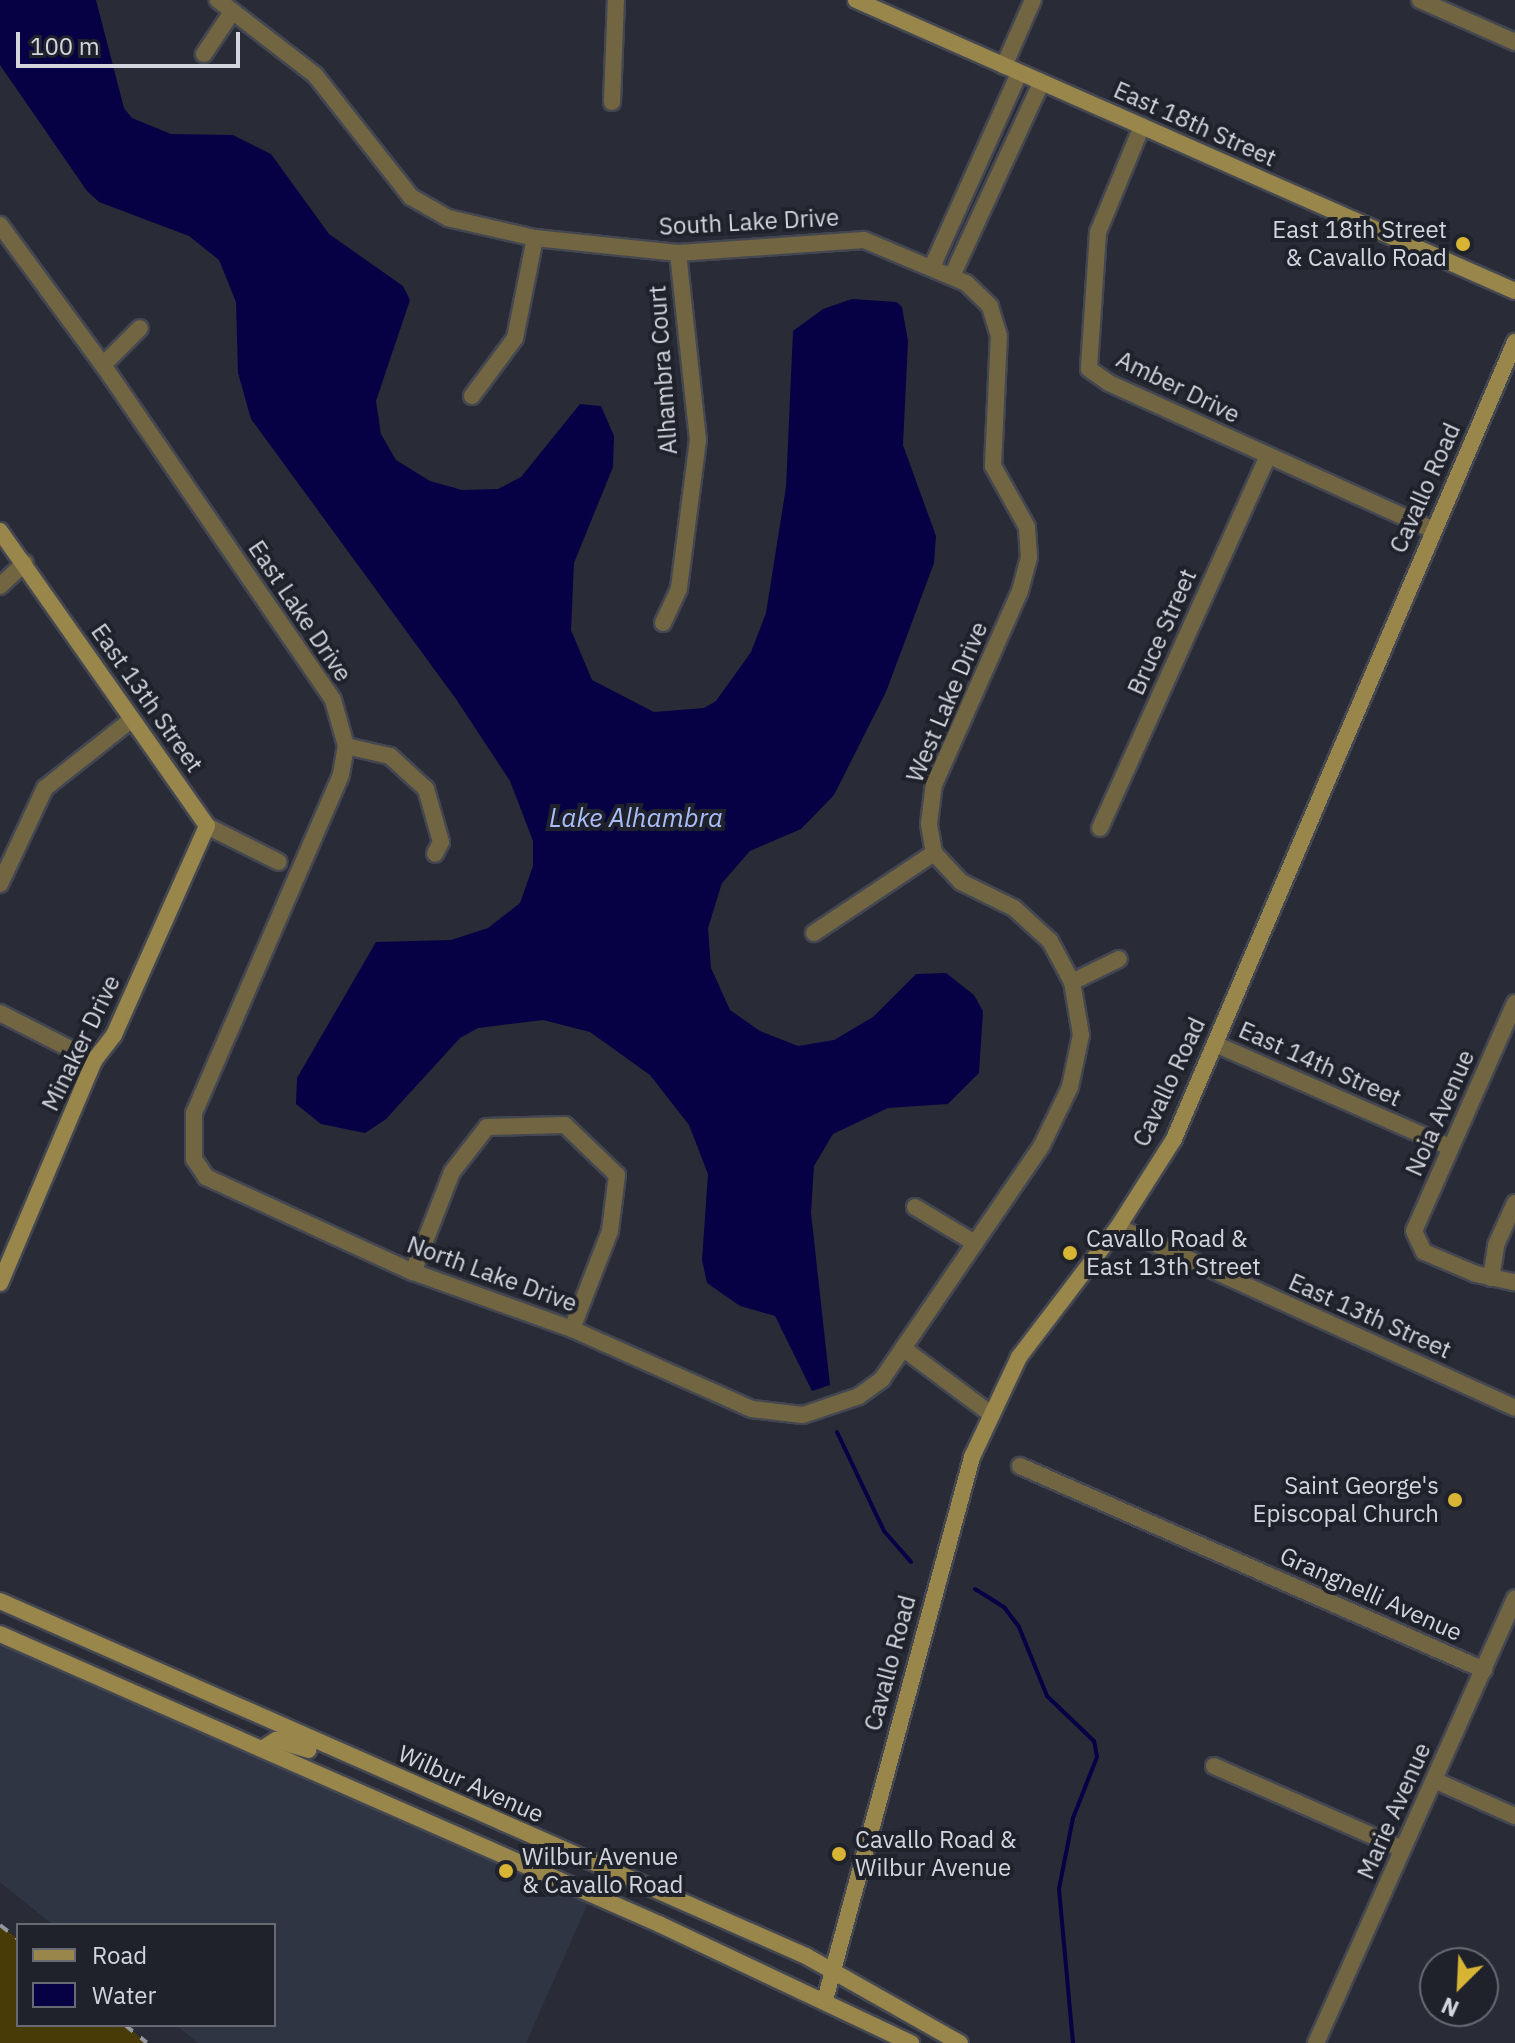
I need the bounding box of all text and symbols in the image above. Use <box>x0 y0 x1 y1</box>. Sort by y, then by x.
scale bar <box>20 16 244 66</box>
text: 100 m <box>30 30 100 62</box>
street label: East 18th Street <box>1109 75 1281 173</box>
street label: South Lake Drive <box>658 203 840 241</box>
place label: East 18th Street & Cavallo Road <box>1272 216 1447 272</box>
marker: East 18th Street & Cavallo Road <box>1454 235 1472 253</box>
street label: Alhambra Court <box>643 284 683 456</box>
street label: Amber Drive <box>1112 345 1244 429</box>
street label: Cavallo Road <box>1384 419 1466 557</box>
street label: East Lake Drive <box>242 535 358 687</box>
street label: Bruce Street <box>1121 565 1203 699</box>
street label: West Lake Drive <box>900 617 994 787</box>
street label: East 13th Street <box>85 618 209 778</box>
water label: Lake Alhambra <box>549 802 723 834</box>
street label: Minaker Drive <box>36 970 126 1116</box>
street label: Cavallo Road <box>1127 1013 1211 1151</box>
street label: East 14th Street <box>1234 1015 1406 1113</box>
street label: Noia Avenue <box>1399 1045 1481 1181</box>
place label: Cavallo Road & East 13th Street <box>1086 1225 1261 1281</box>
street label: North Lake Drive <box>403 1230 581 1318</box>
marker: Cavallo Road & East 13th Street <box>1061 1244 1079 1262</box>
street label: East 13th Street <box>1284 1267 1456 1365</box>
place label: Saint George's Episcopal Church <box>1253 1472 1439 1528</box>
marker: Saint George's Episcopal Church <box>1446 1491 1464 1509</box>
street label: Grangnelli Avenue <box>1276 1541 1466 1647</box>
street label: Cavallo Road <box>858 1592 922 1734</box>
street label: Marie Avenue <box>1351 1738 1437 1884</box>
street label: Wilbur Avenue <box>394 1739 548 1829</box>
place label: Cavallo Road & Wilbur Avenue <box>855 1826 1016 1882</box>
place label: Wilbur Avenue & Cavallo Road <box>522 1843 683 1899</box>
marker: Cavallo Road & Wilbur Avenue <box>830 1845 848 1863</box>
marker: Wilbur Avenue & Cavallo Road <box>497 1862 515 1880</box>
legend <box>16 1923 276 2027</box>
text: Road <box>92 1939 147 1971</box>
north arrow <box>1419 1947 1499 2027</box>
text: Water <box>92 1979 156 2011</box>
text: N <box>1437 1991 1463 2024</box>

